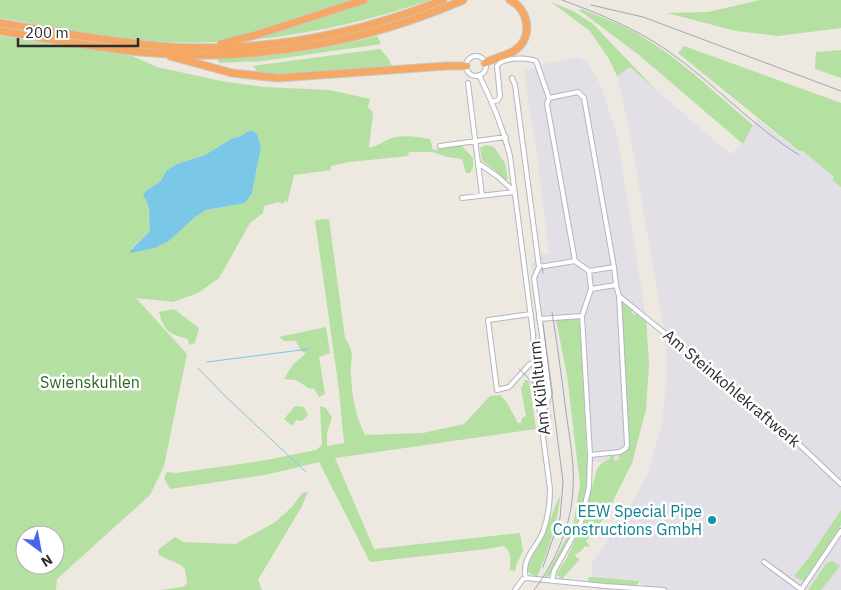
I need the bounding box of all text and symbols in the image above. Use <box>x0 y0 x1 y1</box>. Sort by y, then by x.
scale bar <box>18 15 138 47</box>
text: 200 m <box>25 23 69 42</box>
street label: Am Steinkohlekraftwerk <box>659 325 805 452</box>
street label: Am Kühlturm <box>524 340 554 436</box>
park label: Swienskuhlen <box>40 372 140 392</box>
place label: EEW Special Pipe Constructions GmbH <box>553 501 702 539</box>
marker: EEW Special Pipe Constructions GmbH <box>706 514 718 526</box>
north arrow <box>15 525 65 575</box>
text: N <box>38 551 56 571</box>

